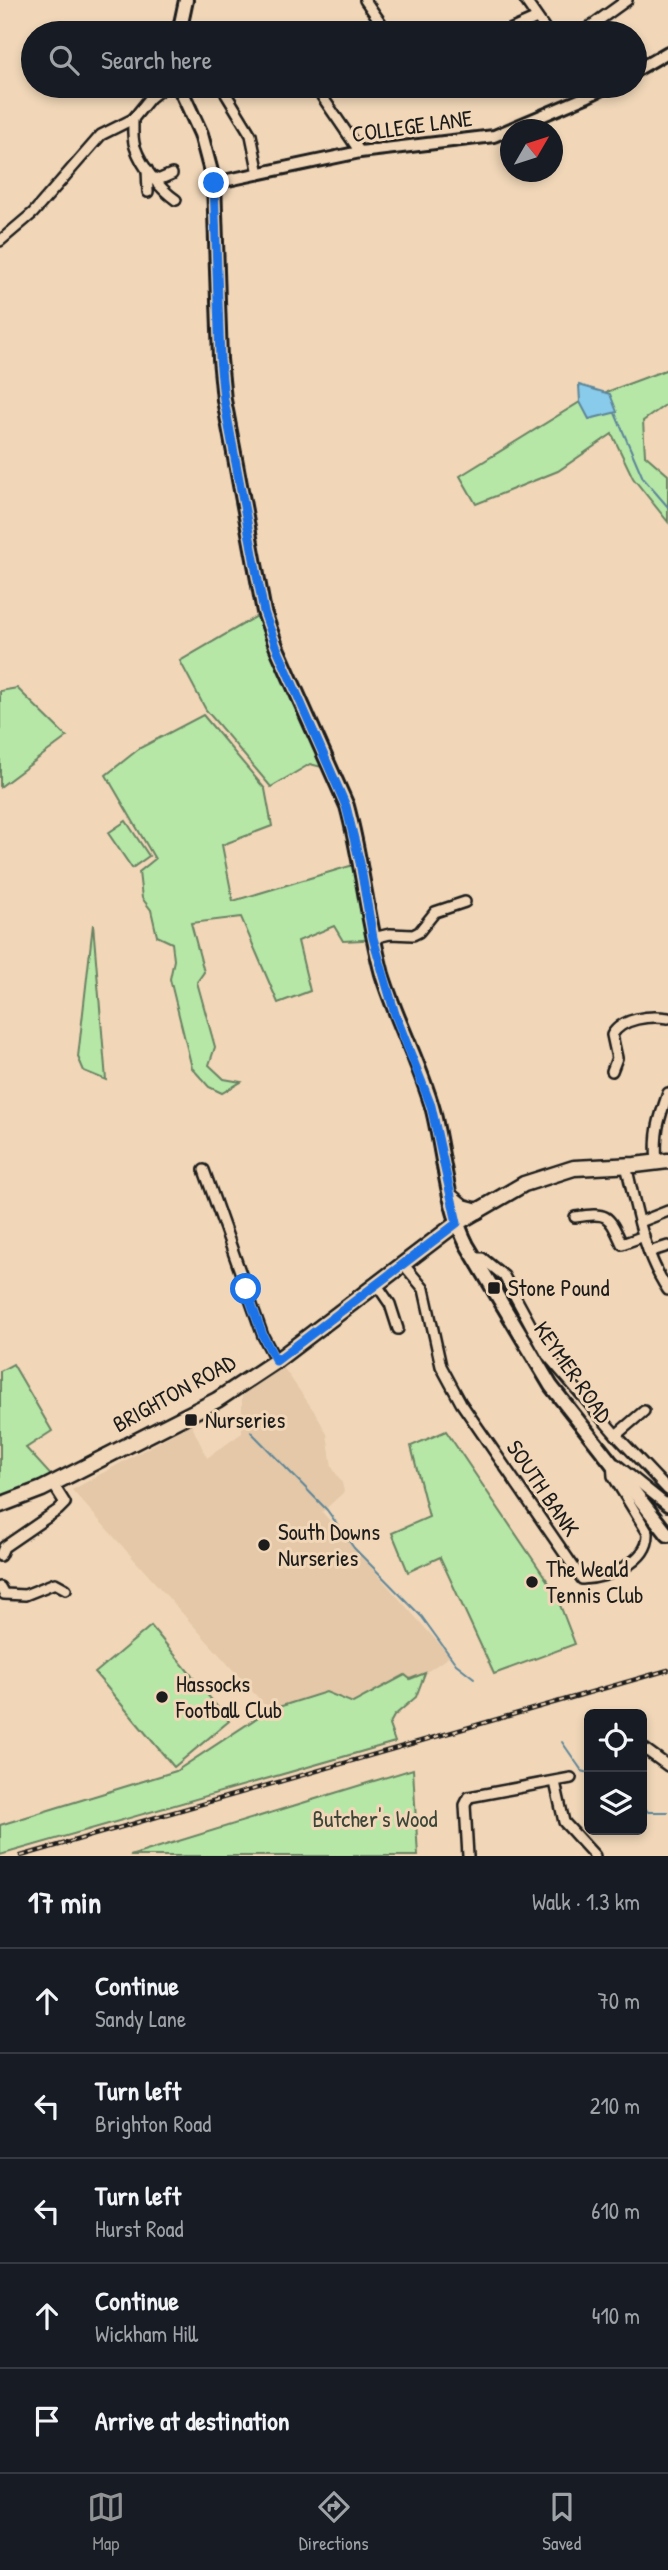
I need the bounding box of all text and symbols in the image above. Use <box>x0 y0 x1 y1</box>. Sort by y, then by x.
search box <box>21 21 647 98</box>
icon: search <box>45 41 83 79</box>
text: Search here <box>101 42 212 77</box>
street label: COLLEGE LANE <box>350 102 474 149</box>
north arrow <box>500 119 563 182</box>
route end <box>198 167 229 198</box>
place label: Stone Pound <box>508 1272 610 1303</box>
route start <box>230 1273 261 1304</box>
marker: Stone Pound <box>486 1280 502 1296</box>
street label: KEYMER ROAD <box>527 1315 620 1429</box>
street label: BRIGHTON ROAD <box>107 1346 241 1439</box>
place label: Nurseries <box>205 1404 285 1435</box>
marker: Nurseries <box>183 1412 199 1428</box>
street label: SOUTH BANK <box>500 1433 587 1542</box>
place label: South Downs Nurseries <box>278 1516 380 1573</box>
marker: South Downs Nurseries <box>256 1537 272 1553</box>
place label: The Weald Tennis Club <box>546 1553 643 1610</box>
marker: The Weald Tennis Club <box>524 1574 540 1590</box>
place label: Hassocks Football Club <box>175 1668 282 1725</box>
marker: Hassocks Football Club <box>154 1689 170 1705</box>
map controls <box>584 1709 647 1835</box>
button: locate <box>584 1709 647 1772</box>
button: layers <box>584 1772 647 1835</box>
park label: Butcher's Wood <box>313 1803 438 1834</box>
text: 17 min <box>28 1882 101 1922</box>
text: Walk · 1.3 km <box>532 1886 640 1917</box>
text: Continue <box>95 1968 179 2003</box>
icon: ahead <box>28 1982 66 2020</box>
text: 70 m <box>597 1985 640 2016</box>
text: Sandy Lane <box>95 2003 186 2034</box>
text: Turn left <box>95 2073 181 2108</box>
icon: left <box>28 2087 66 2125</box>
text: 210 m <box>590 2090 640 2121</box>
text: Brighton Road <box>95 2108 211 2139</box>
text: Turn left <box>95 2178 181 2213</box>
icon: left <box>28 2192 66 2230</box>
text: 610 m <box>591 2195 640 2226</box>
text: Hurst Road <box>95 2213 184 2244</box>
text: Continue <box>95 2283 179 2318</box>
icon: ahead <box>28 2297 66 2335</box>
text: 410 m <box>592 2300 640 2331</box>
text: Wickham Hill <box>95 2318 198 2349</box>
icon: arrive <box>28 2402 66 2440</box>
text: Arrive at destination <box>95 2403 290 2438</box>
tab: Map <box>87 2488 125 2556</box>
tab: Directions <box>299 2488 369 2556</box>
tab: Saved <box>542 2488 581 2556</box>

